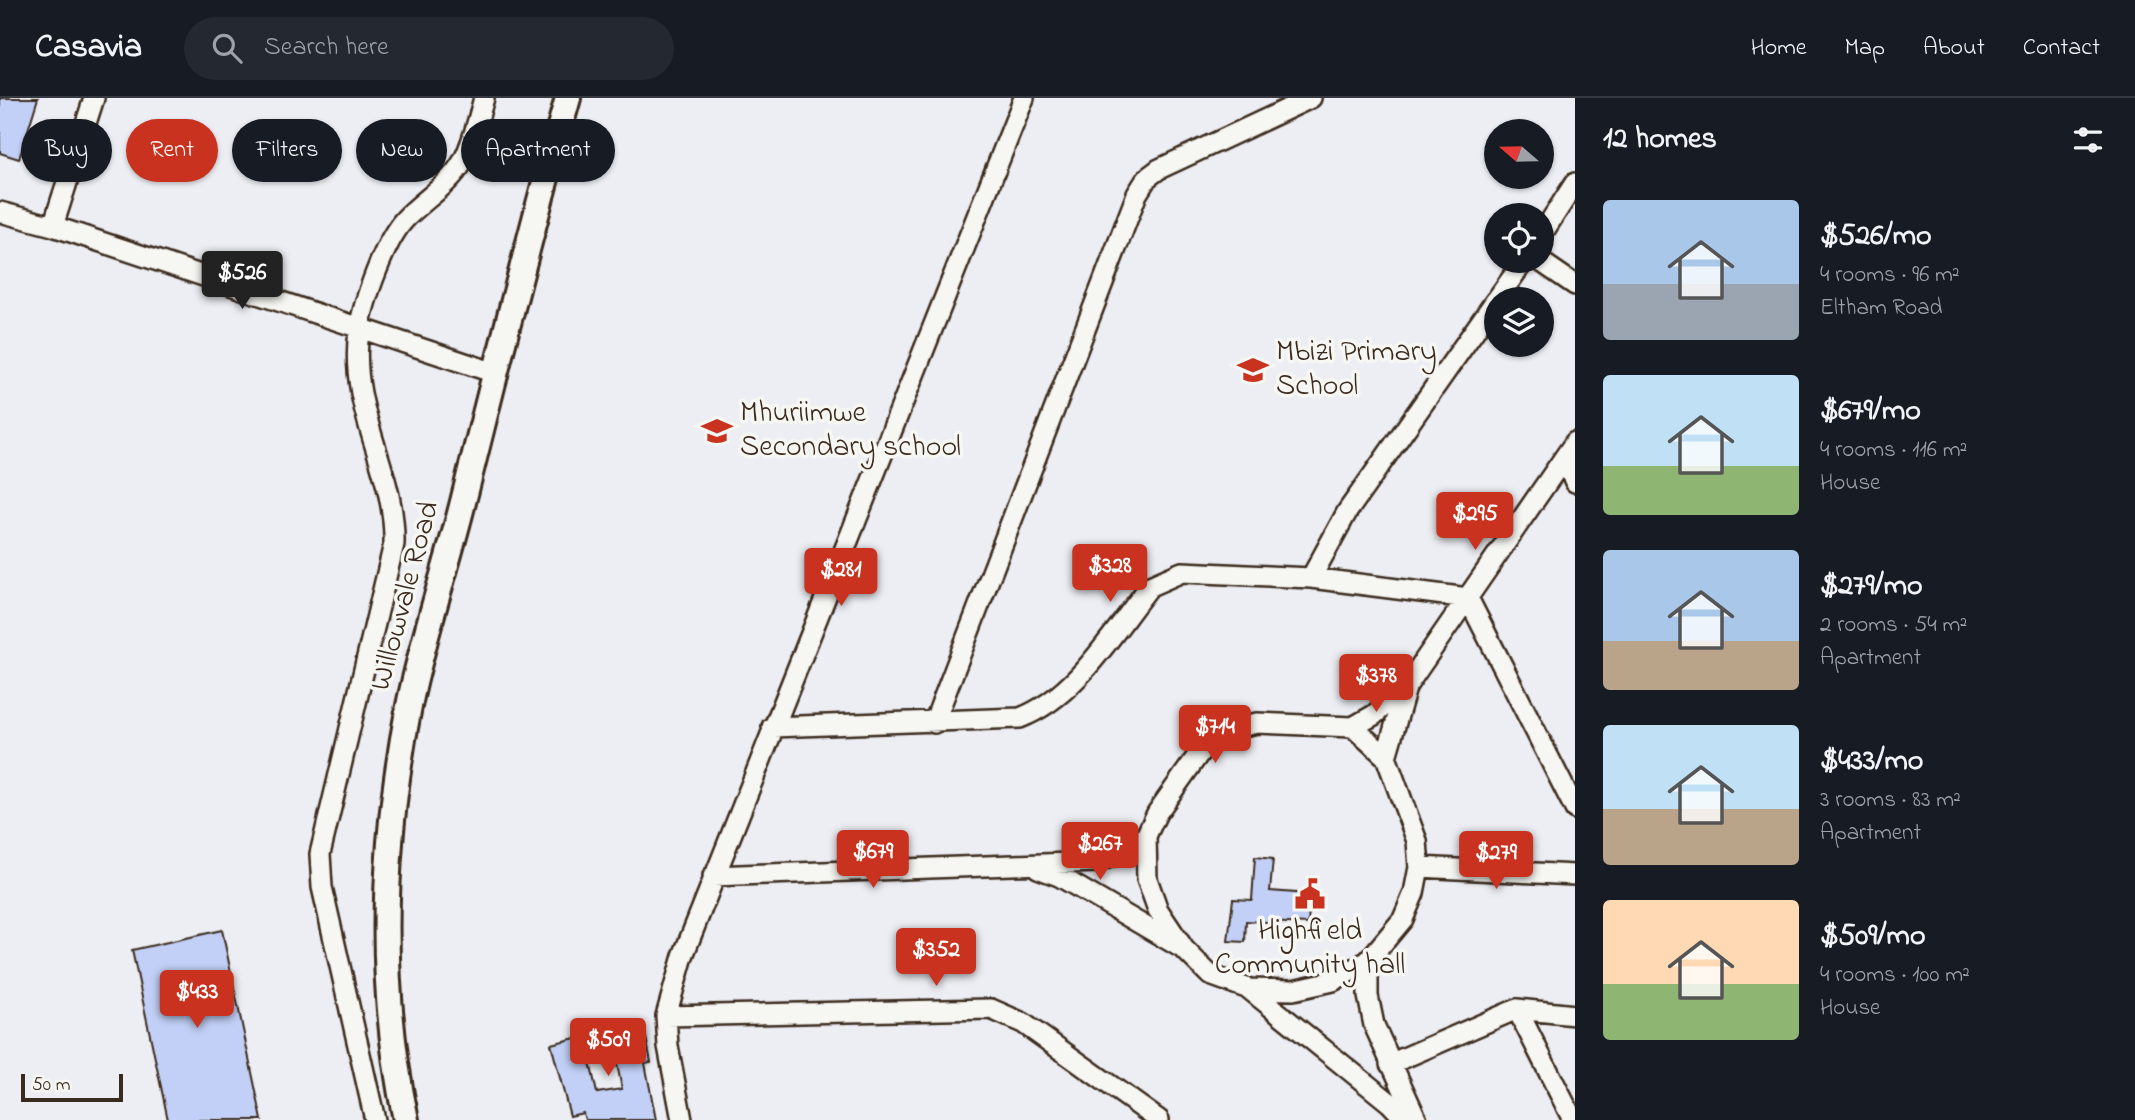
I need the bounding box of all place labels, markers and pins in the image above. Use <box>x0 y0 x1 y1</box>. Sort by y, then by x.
pin: $526 <box>201 252 283 311</box>
place label: Mbizi Primary School <box>1276 331 1437 409</box>
school or university icon: Mbizi Primary School <box>1236 353 1270 387</box>
place label: Mhuriimwe Secondary school <box>740 392 961 470</box>
school or university icon: Mhuriimwe Secondary school <box>700 414 734 448</box>
pin: $295 <box>1434 492 1516 552</box>
pin: $328 <box>1069 545 1151 604</box>
pin: $281 <box>800 548 882 608</box>
pin: $378 <box>1335 654 1417 714</box>
pin: $714 <box>1174 706 1256 765</box>
pin: $267 <box>1059 822 1141 882</box>
pin: $679 <box>832 830 914 890</box>
pin: $279 <box>1455 832 1537 891</box>
public building icon: Highfield Community hall <box>1293 877 1327 911</box>
place label: Highfield Community hall <box>1215 910 1405 988</box>
pin: $352 <box>895 928 977 988</box>
pin: $433 <box>156 970 238 1030</box>
pin: $509 <box>567 1018 649 1078</box>

